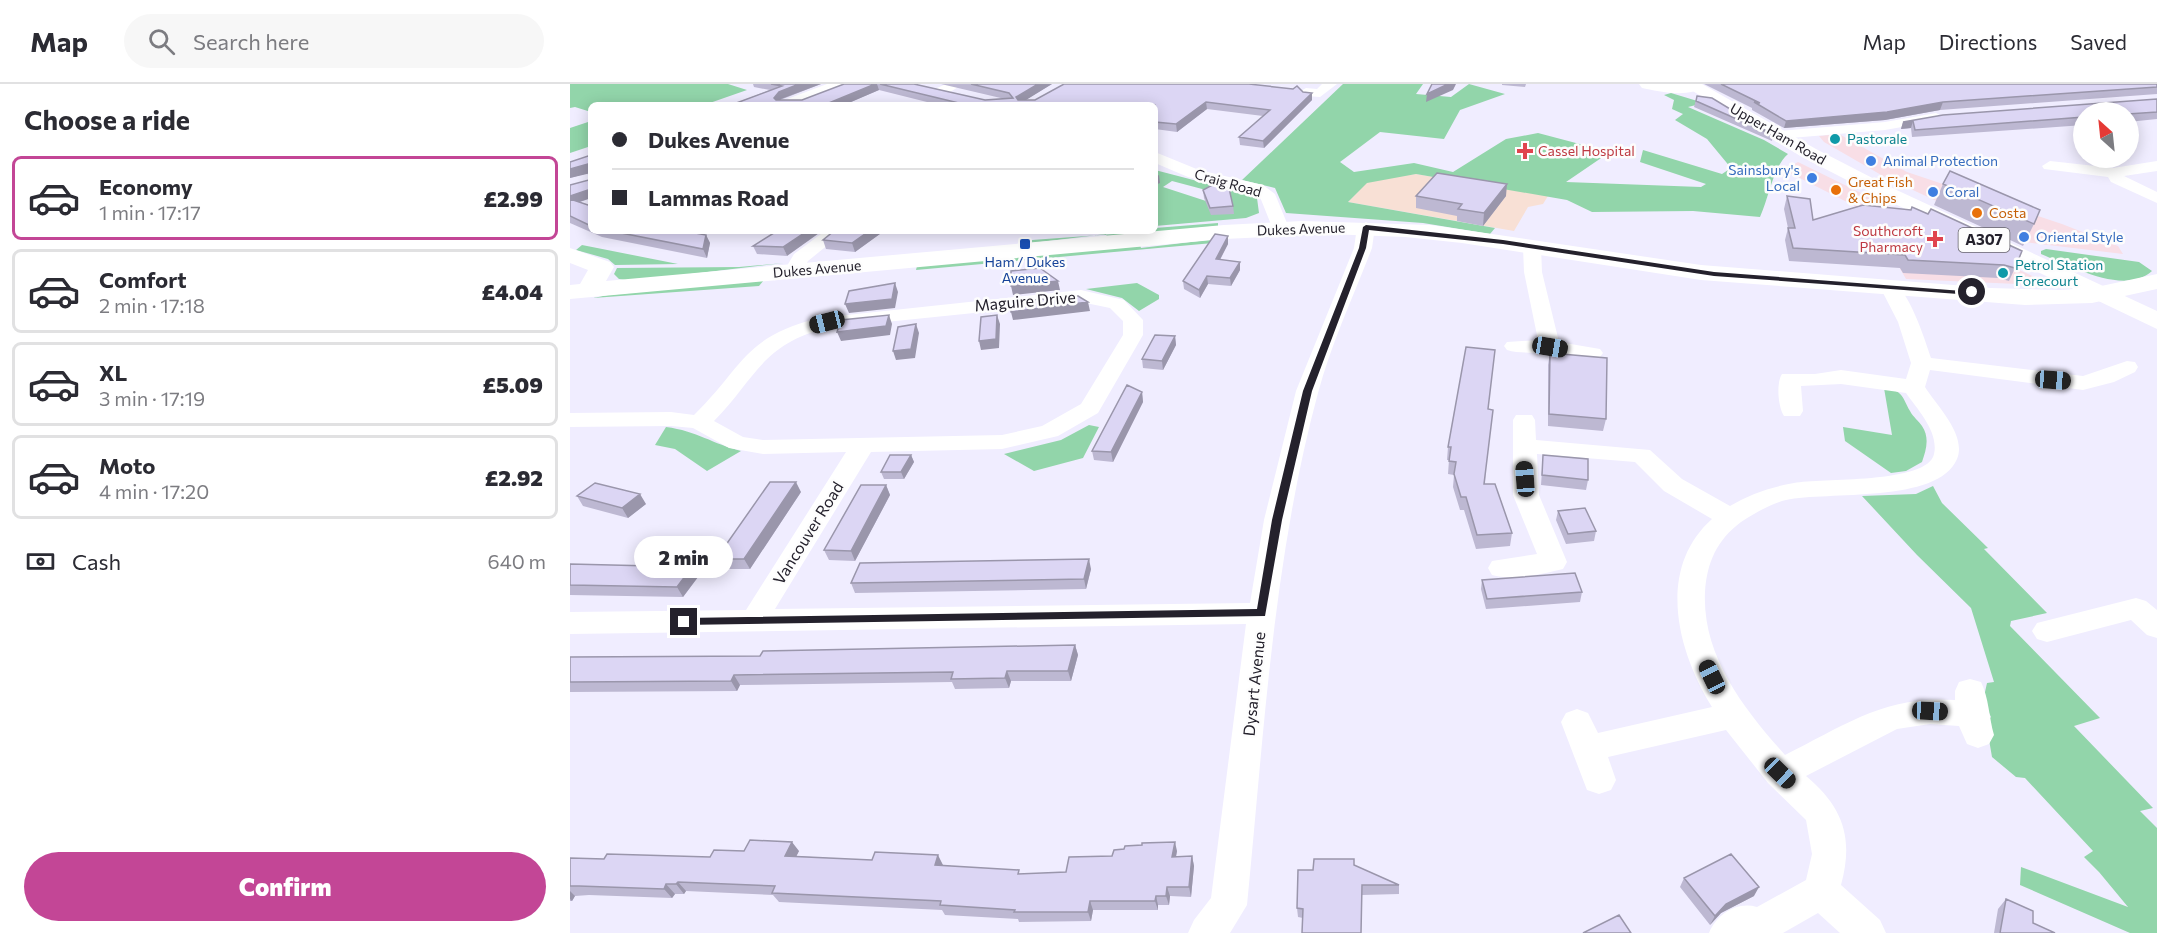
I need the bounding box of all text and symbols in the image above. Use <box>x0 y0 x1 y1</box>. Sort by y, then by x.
search box <box>124 14 544 68</box>
text: Map <box>30 24 88 58</box>
icon: search <box>145 25 178 58</box>
text: Search here <box>193 28 309 55</box>
text: Map <box>1863 29 1906 54</box>
text: Directions <box>1939 29 2037 54</box>
text: Saved <box>2070 29 2127 54</box>
street label: Upper Ham Road <box>1727 99 1829 168</box>
north arrow <box>2073 102 2139 168</box>
map controls <box>2073 102 2139 168</box>
text: Choose a ride <box>24 103 190 136</box>
text: Dukes Avenue <box>648 126 789 153</box>
place label: Pastorale <box>1847 130 1907 147</box>
marker: Pastorale <box>1828 132 1842 146</box>
marker: Cassel Hospital <box>1516 142 1534 160</box>
place label: Cassel Hospital <box>1538 142 1635 159</box>
place label: Animal Protection <box>1883 152 1998 169</box>
marker: Animal Protection <box>1864 154 1878 168</box>
place label: Sainsbury's Local <box>1728 161 1800 194</box>
street label: Craig Road <box>1193 165 1264 200</box>
icon: car <box>27 171 81 225</box>
marker: Sainsbury's Local <box>1805 171 1819 185</box>
text: Economy <box>99 173 193 200</box>
place label: Great Fish & Chips <box>1848 173 1913 206</box>
marker: Great Fish & Chips <box>1829 183 1843 197</box>
place label: Coral <box>1945 183 1979 200</box>
text: Lammas Road <box>648 184 789 211</box>
text: £2.99 <box>483 185 543 212</box>
marker: Coral <box>1926 185 1940 199</box>
text: 1 min · 17:17 <box>99 200 201 224</box>
place label: Costa <box>1989 204 2026 221</box>
marker: Costa <box>1970 206 1984 220</box>
street label: Dukes Avenue <box>1256 218 1346 239</box>
place label: Southcroft Pharmacy <box>1853 222 1923 255</box>
road number: A307 <box>1958 228 2010 252</box>
place label: Oriental Style <box>2036 228 2123 245</box>
marker: Oriental Style <box>2017 230 2031 244</box>
marker: Southcroft Pharmacy <box>1928 232 1942 246</box>
marker: Ham / Dukes Avenue <box>1018 237 1032 251</box>
place label: Ham / Dukes Avenue <box>985 253 1065 286</box>
street label: Dukes Avenue <box>772 256 862 281</box>
place label: Petrol Station Forecourt <box>2015 256 2103 289</box>
icon: car <box>27 264 81 318</box>
text: Comfort <box>99 266 187 293</box>
marker: Petrol Station Forecourt <box>1996 266 2010 280</box>
text: £4.04 <box>481 278 543 305</box>
route start <box>1958 278 1985 305</box>
street label: Maguire Drive <box>974 287 1076 314</box>
text: 2 min · 17:18 <box>99 293 205 317</box>
car <box>807 309 847 335</box>
car <box>1531 335 1569 359</box>
icon: car <box>27 357 81 411</box>
text: XL <box>99 359 127 386</box>
car <box>2034 370 2072 390</box>
text: £5.09 <box>482 371 543 398</box>
text: 3 min · 17:19 <box>99 386 205 410</box>
icon: car <box>27 450 81 504</box>
text: Moto <box>99 452 155 479</box>
car <box>1515 460 1535 498</box>
text: £2.92 <box>485 464 543 491</box>
street label: Vancouver Road <box>768 478 847 587</box>
text: 4 min · 17:20 <box>99 479 209 503</box>
callout: 2 min <box>634 535 734 577</box>
icon: cash <box>24 545 57 578</box>
text: 2 min <box>658 545 709 569</box>
text: Cash <box>72 548 121 575</box>
text: 640 m <box>488 549 546 573</box>
route end <box>670 608 697 635</box>
street label: Dysart Avenue <box>1239 631 1268 737</box>
car <box>1696 657 1728 697</box>
car <box>1912 701 1948 721</box>
car <box>1761 754 1799 792</box>
button: Confirm <box>24 852 546 921</box>

